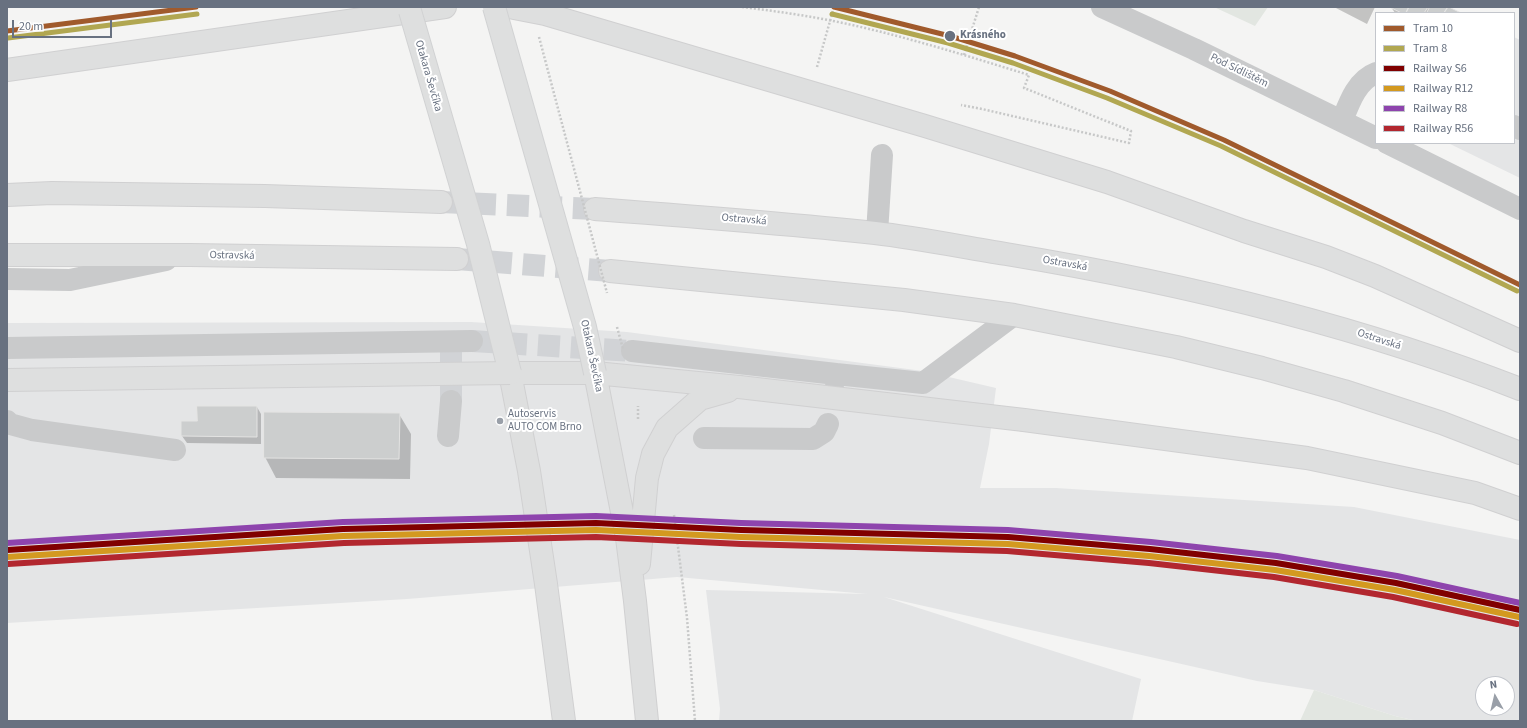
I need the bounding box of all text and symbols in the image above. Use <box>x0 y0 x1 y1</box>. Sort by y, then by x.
scale bar <box>14 12 114 38</box>
legend <box>1375 12 1515 144</box>
text: 20 m <box>19 18 43 35</box>
text: Tram 10 <box>1413 20 1453 37</box>
marker: Krásného <box>943 29 957 43</box>
place label: Krásného <box>960 29 1006 43</box>
street label: Otakara Ševčíka <box>412 39 444 113</box>
text: Tram 8 <box>1413 40 1447 57</box>
street label: Pod Sídlištěm <box>1208 51 1270 91</box>
text: Railway S6 <box>1413 60 1467 77</box>
text: Railway R12 <box>1413 80 1473 97</box>
text: Railway R8 <box>1413 100 1467 117</box>
text: Railway R56 <box>1413 120 1473 137</box>
street label: Ostravská <box>721 211 767 229</box>
street label: Ostravská <box>209 249 255 263</box>
street label: Ostravská <box>1042 254 1088 274</box>
street label: Otakara Ševčíka <box>577 319 605 393</box>
street label: Ostravská <box>1355 327 1403 353</box>
place label: Autoservis AUTO COM Brno <box>508 408 582 434</box>
marker: Autoservis AUTO COM Brno <box>495 416 505 426</box>
north arrow <box>1475 676 1515 716</box>
text: N <box>1489 677 1498 693</box>

